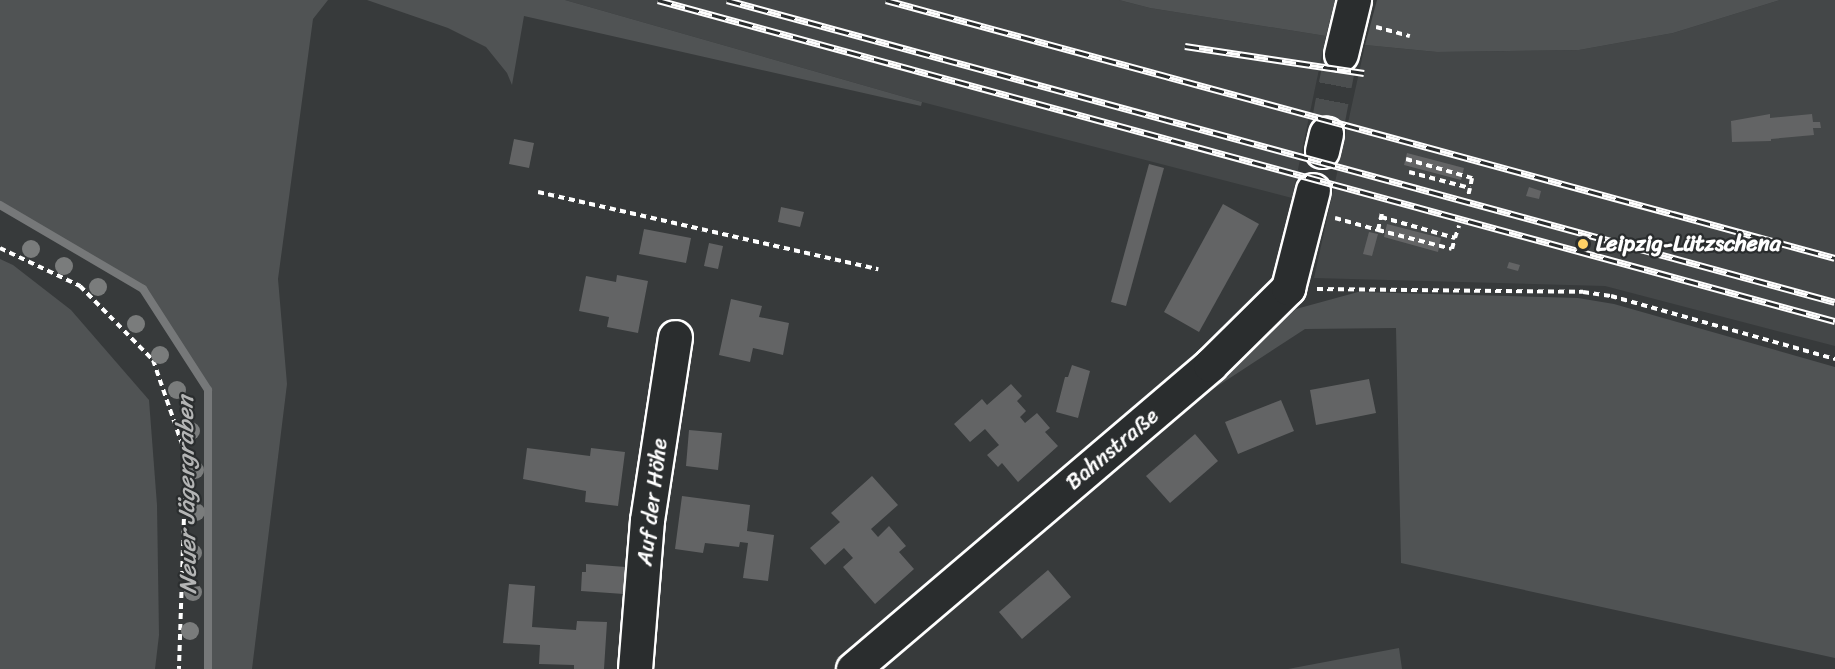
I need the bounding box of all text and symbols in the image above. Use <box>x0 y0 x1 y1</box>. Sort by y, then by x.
place label: Leipzig-Lützschena <box>1596 231 1781 257</box>
marker: Leipzig-Lützschena <box>1574 235 1592 253</box>
water label: Neuer Jägergraben <box>171 396 203 594</box>
street label: Bahnstraße <box>1060 403 1164 495</box>
street label: Auf der Höhe <box>631 436 673 568</box>

